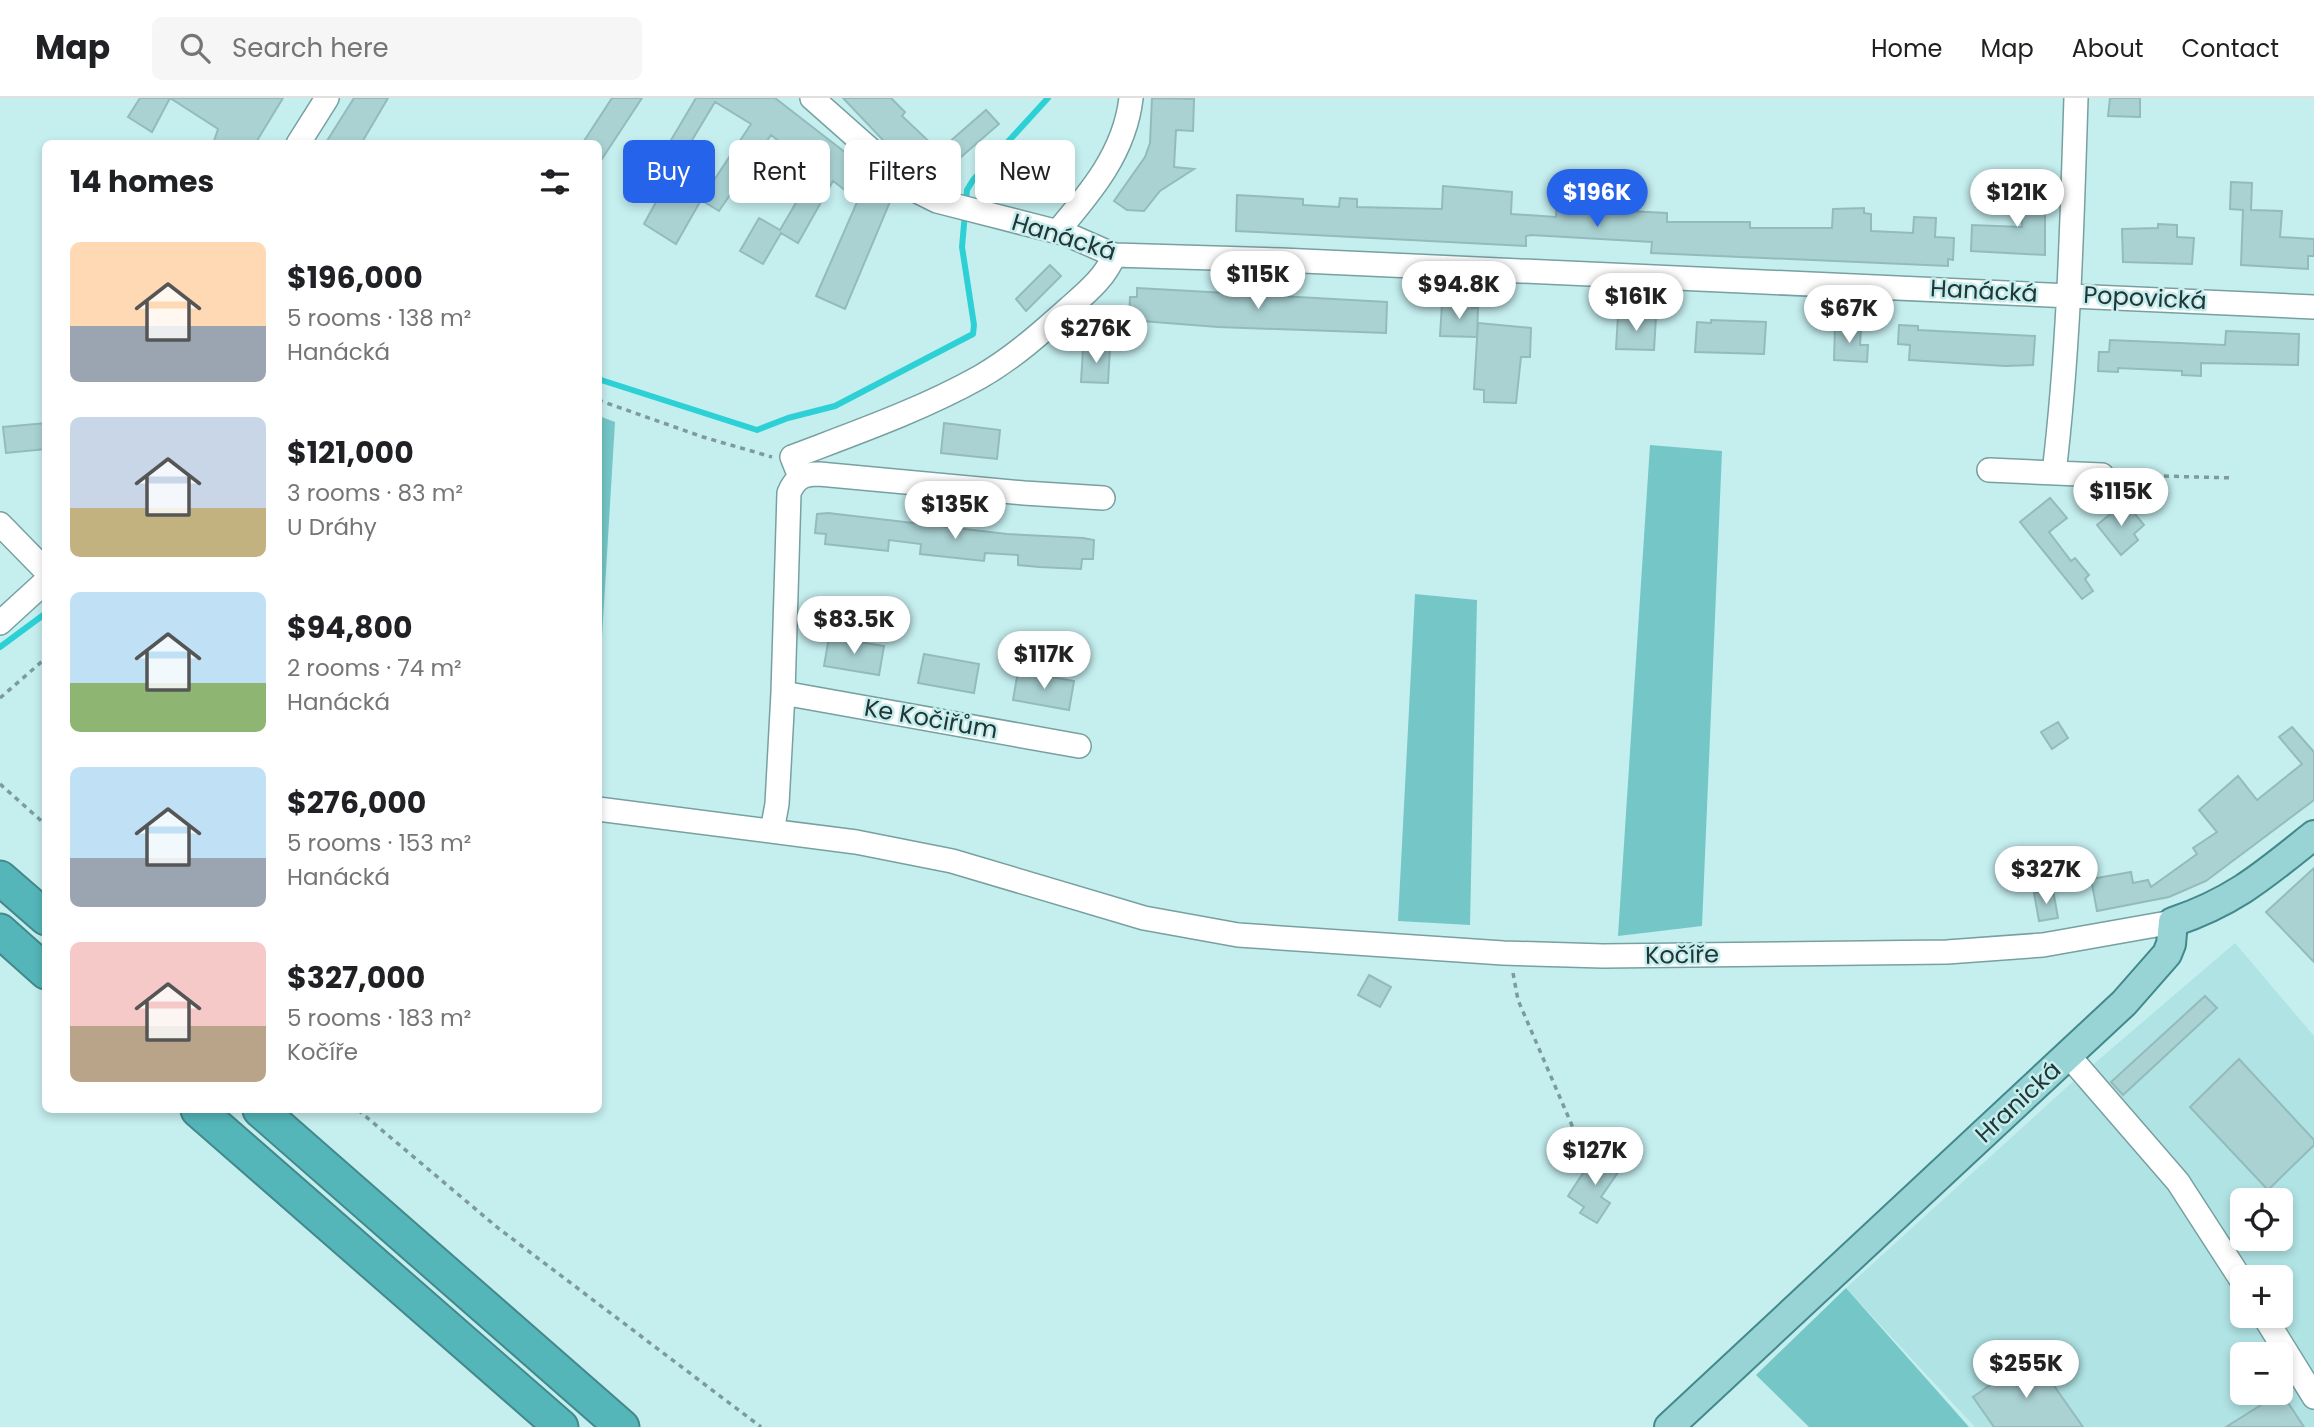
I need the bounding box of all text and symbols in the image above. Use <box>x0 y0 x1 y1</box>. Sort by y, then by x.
search box <box>152 17 642 80</box>
text: Map <box>35 24 110 71</box>
icon: search <box>176 29 214 67</box>
text: Search here <box>232 30 389 66</box>
text: Home <box>1871 32 1943 65</box>
text: Map <box>1981 32 2034 65</box>
text: About <box>2072 32 2143 65</box>
text: Contact <box>2181 32 2279 65</box>
chip: Buy <box>623 140 715 203</box>
chip: Rent <box>729 140 830 203</box>
chip: Filters <box>844 140 961 203</box>
chip: New <box>975 140 1075 203</box>
text: 14 homes <box>70 160 214 203</box>
icon: filters <box>536 163 574 201</box>
pin: $196K <box>1548 170 1646 229</box>
pin: $121K <box>1968 170 2066 229</box>
text: $196K <box>1563 176 1631 208</box>
text: $121K <box>1986 176 2048 208</box>
street label: Hanácká <box>1008 205 1120 268</box>
pin: $115K <box>1209 252 1307 311</box>
text: $196,000 <box>287 256 423 299</box>
text: $115K <box>1226 258 1290 290</box>
pin: $94.8K <box>1402 262 1516 321</box>
text: $94.8K <box>1418 268 1500 300</box>
icon: home <box>126 270 210 354</box>
street label: Hanácká <box>1929 271 2039 310</box>
pin: $161K <box>1587 274 1685 333</box>
street label: Popovická <box>2083 278 2207 317</box>
text: $161K <box>1604 280 1668 312</box>
pin: $67K <box>1808 286 1890 345</box>
text: $67K <box>1820 292 1878 324</box>
text: 5 rooms · 138 m² <box>287 302 471 334</box>
pin: $276K <box>1047 306 1145 365</box>
text: $276K <box>1060 312 1132 344</box>
text: Hanácká <box>287 336 390 368</box>
text: $121,000 <box>287 431 414 474</box>
icon: home <box>126 445 210 529</box>
pin: $115K <box>2072 468 2170 528</box>
text: $115K <box>2089 475 2153 507</box>
text: 3 rooms · 83 m² <box>287 477 463 509</box>
pin: $135K <box>906 482 1004 541</box>
text: $135K <box>921 488 989 520</box>
text: U Dráhy <box>287 511 377 543</box>
pin: $83.5K <box>797 596 911 656</box>
text: $83.5K <box>813 603 895 635</box>
text: $94,800 <box>287 606 413 649</box>
icon: home <box>126 620 210 704</box>
pin: $117K <box>995 632 1093 691</box>
text: $117K <box>1014 638 1074 670</box>
text: 2 rooms · 74 m² <box>287 652 462 684</box>
text: Hanácká <box>287 686 390 718</box>
street label: Ke Kočiřům <box>862 691 1000 746</box>
text: $276,000 <box>287 781 426 824</box>
icon: home <box>126 795 210 879</box>
text: 5 rooms · 153 m² <box>287 827 471 859</box>
pin: $327K <box>1997 846 2095 906</box>
text: $327K <box>2011 853 2081 885</box>
text: Hanácká <box>287 861 390 893</box>
street label: Kočíře <box>1645 937 1719 972</box>
text: $327,000 <box>287 956 425 999</box>
icon: home <box>126 970 210 1054</box>
text: 5 rooms · 183 m² <box>287 1002 471 1034</box>
text: Kočíře <box>287 1036 358 1068</box>
street label: Hranická <box>1968 1053 2068 1150</box>
pin: $127K <box>1546 1128 1644 1187</box>
text: $127K <box>1562 1134 1628 1166</box>
map controls <box>2230 1188 2293 1405</box>
button: locate <box>2230 1188 2293 1251</box>
button: + <box>2230 1265 2293 1328</box>
pin: $255K <box>1977 1340 2075 1400</box>
button: − <box>2230 1342 2293 1405</box>
text: $255K <box>1989 1347 2063 1379</box>

